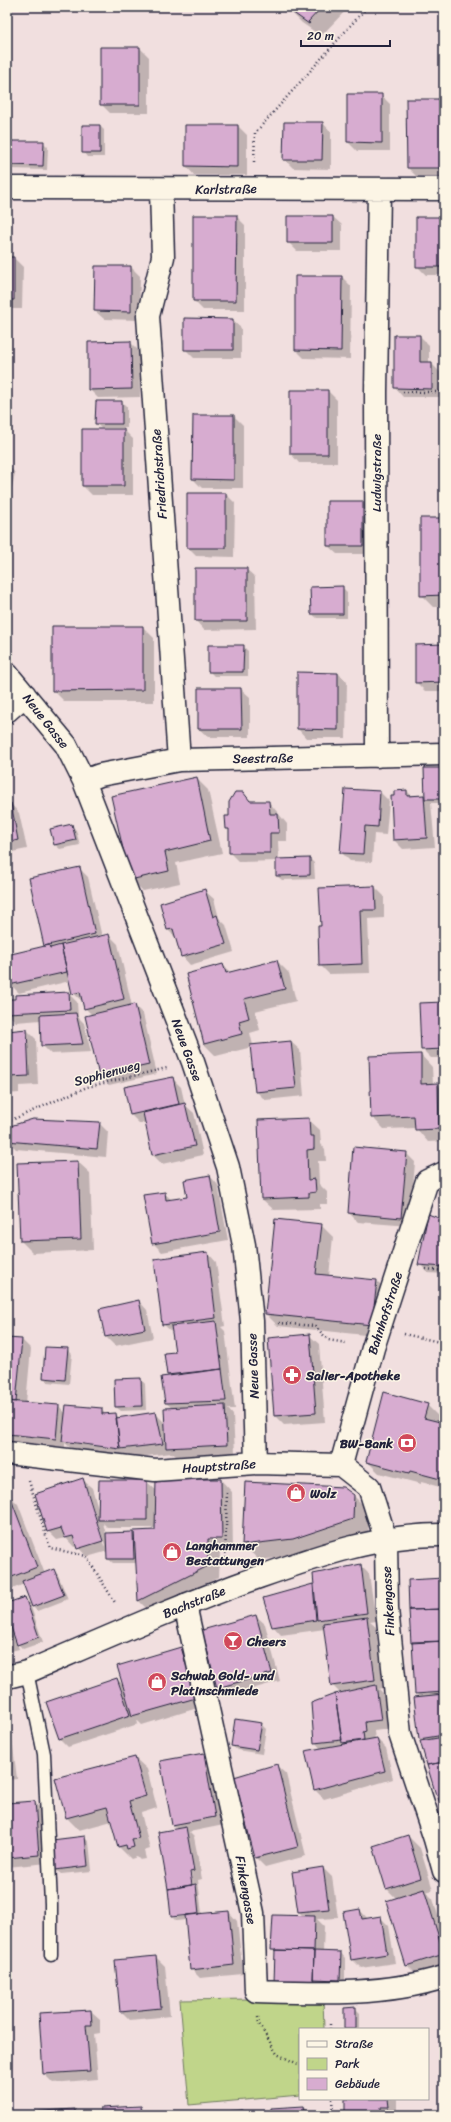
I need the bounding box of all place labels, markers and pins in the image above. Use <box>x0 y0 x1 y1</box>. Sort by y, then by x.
pharmacy icon: Salier-Apotheke <box>281 1364 303 1386</box>
place label: Salier-Apotheke <box>305 1364 401 1387</box>
place label: BW-Bank <box>340 1432 394 1455</box>
bank icon: BW-Bank <box>396 1432 418 1454</box>
shop icon: Wolz <box>285 1482 307 1504</box>
place label: Wolz <box>310 1482 337 1505</box>
place label: Langhammer Bestattungen <box>186 1534 265 1572</box>
shop icon: Langhammer Bestattungen <box>161 1541 183 1563</box>
bar icon: Cheers <box>222 1630 244 1652</box>
place label: Cheers <box>246 1630 287 1653</box>
place label: Schwab Gold- und Platinschmiede <box>170 1664 275 1702</box>
shop icon: Schwab Gold- und Platinschmiede <box>146 1671 168 1693</box>

